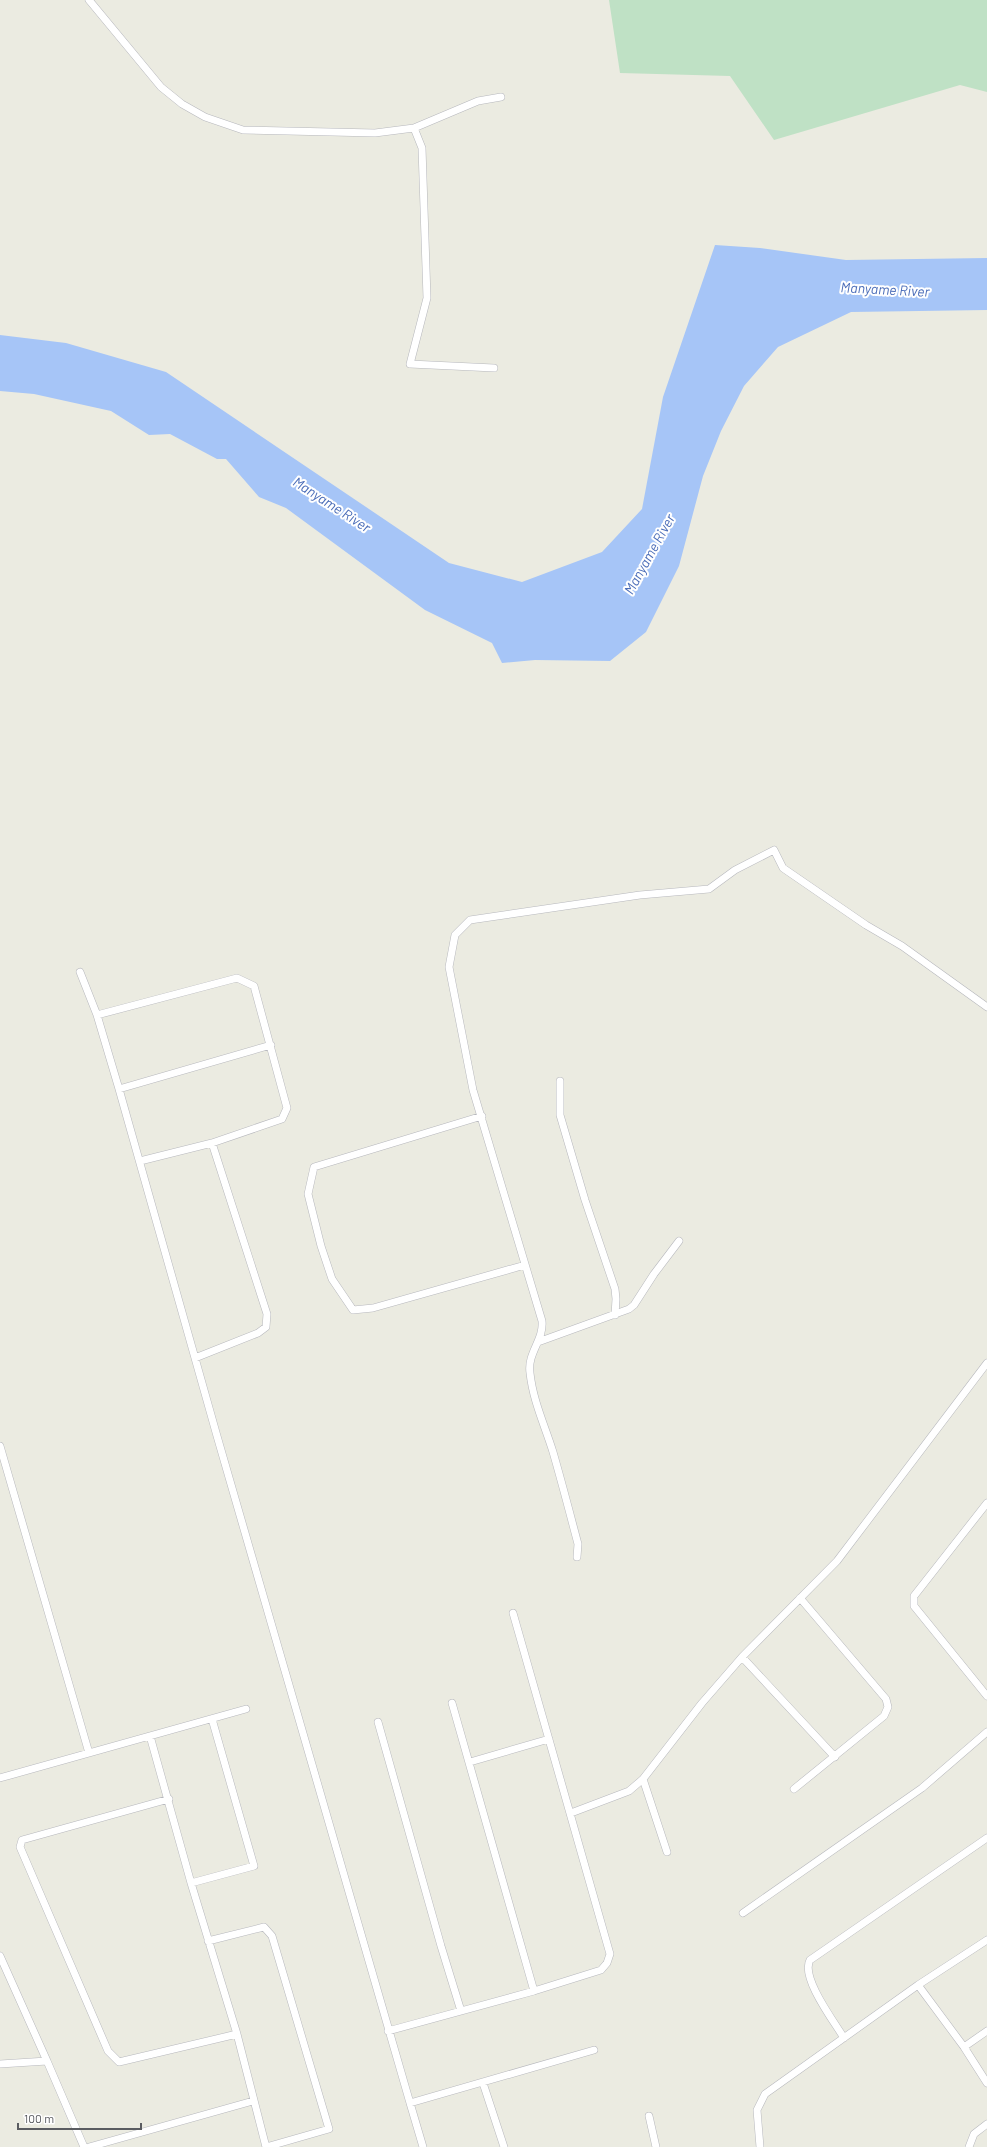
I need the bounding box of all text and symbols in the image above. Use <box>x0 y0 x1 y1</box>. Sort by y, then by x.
water label: Manyame River <box>840 278 931 300</box>
water label: Manyame River <box>290 473 375 536</box>
water label: Manyame River <box>620 510 679 597</box>
scale bar <box>18 2105 141 2131</box>
text: 100 m <box>24 2111 54 2125</box>

